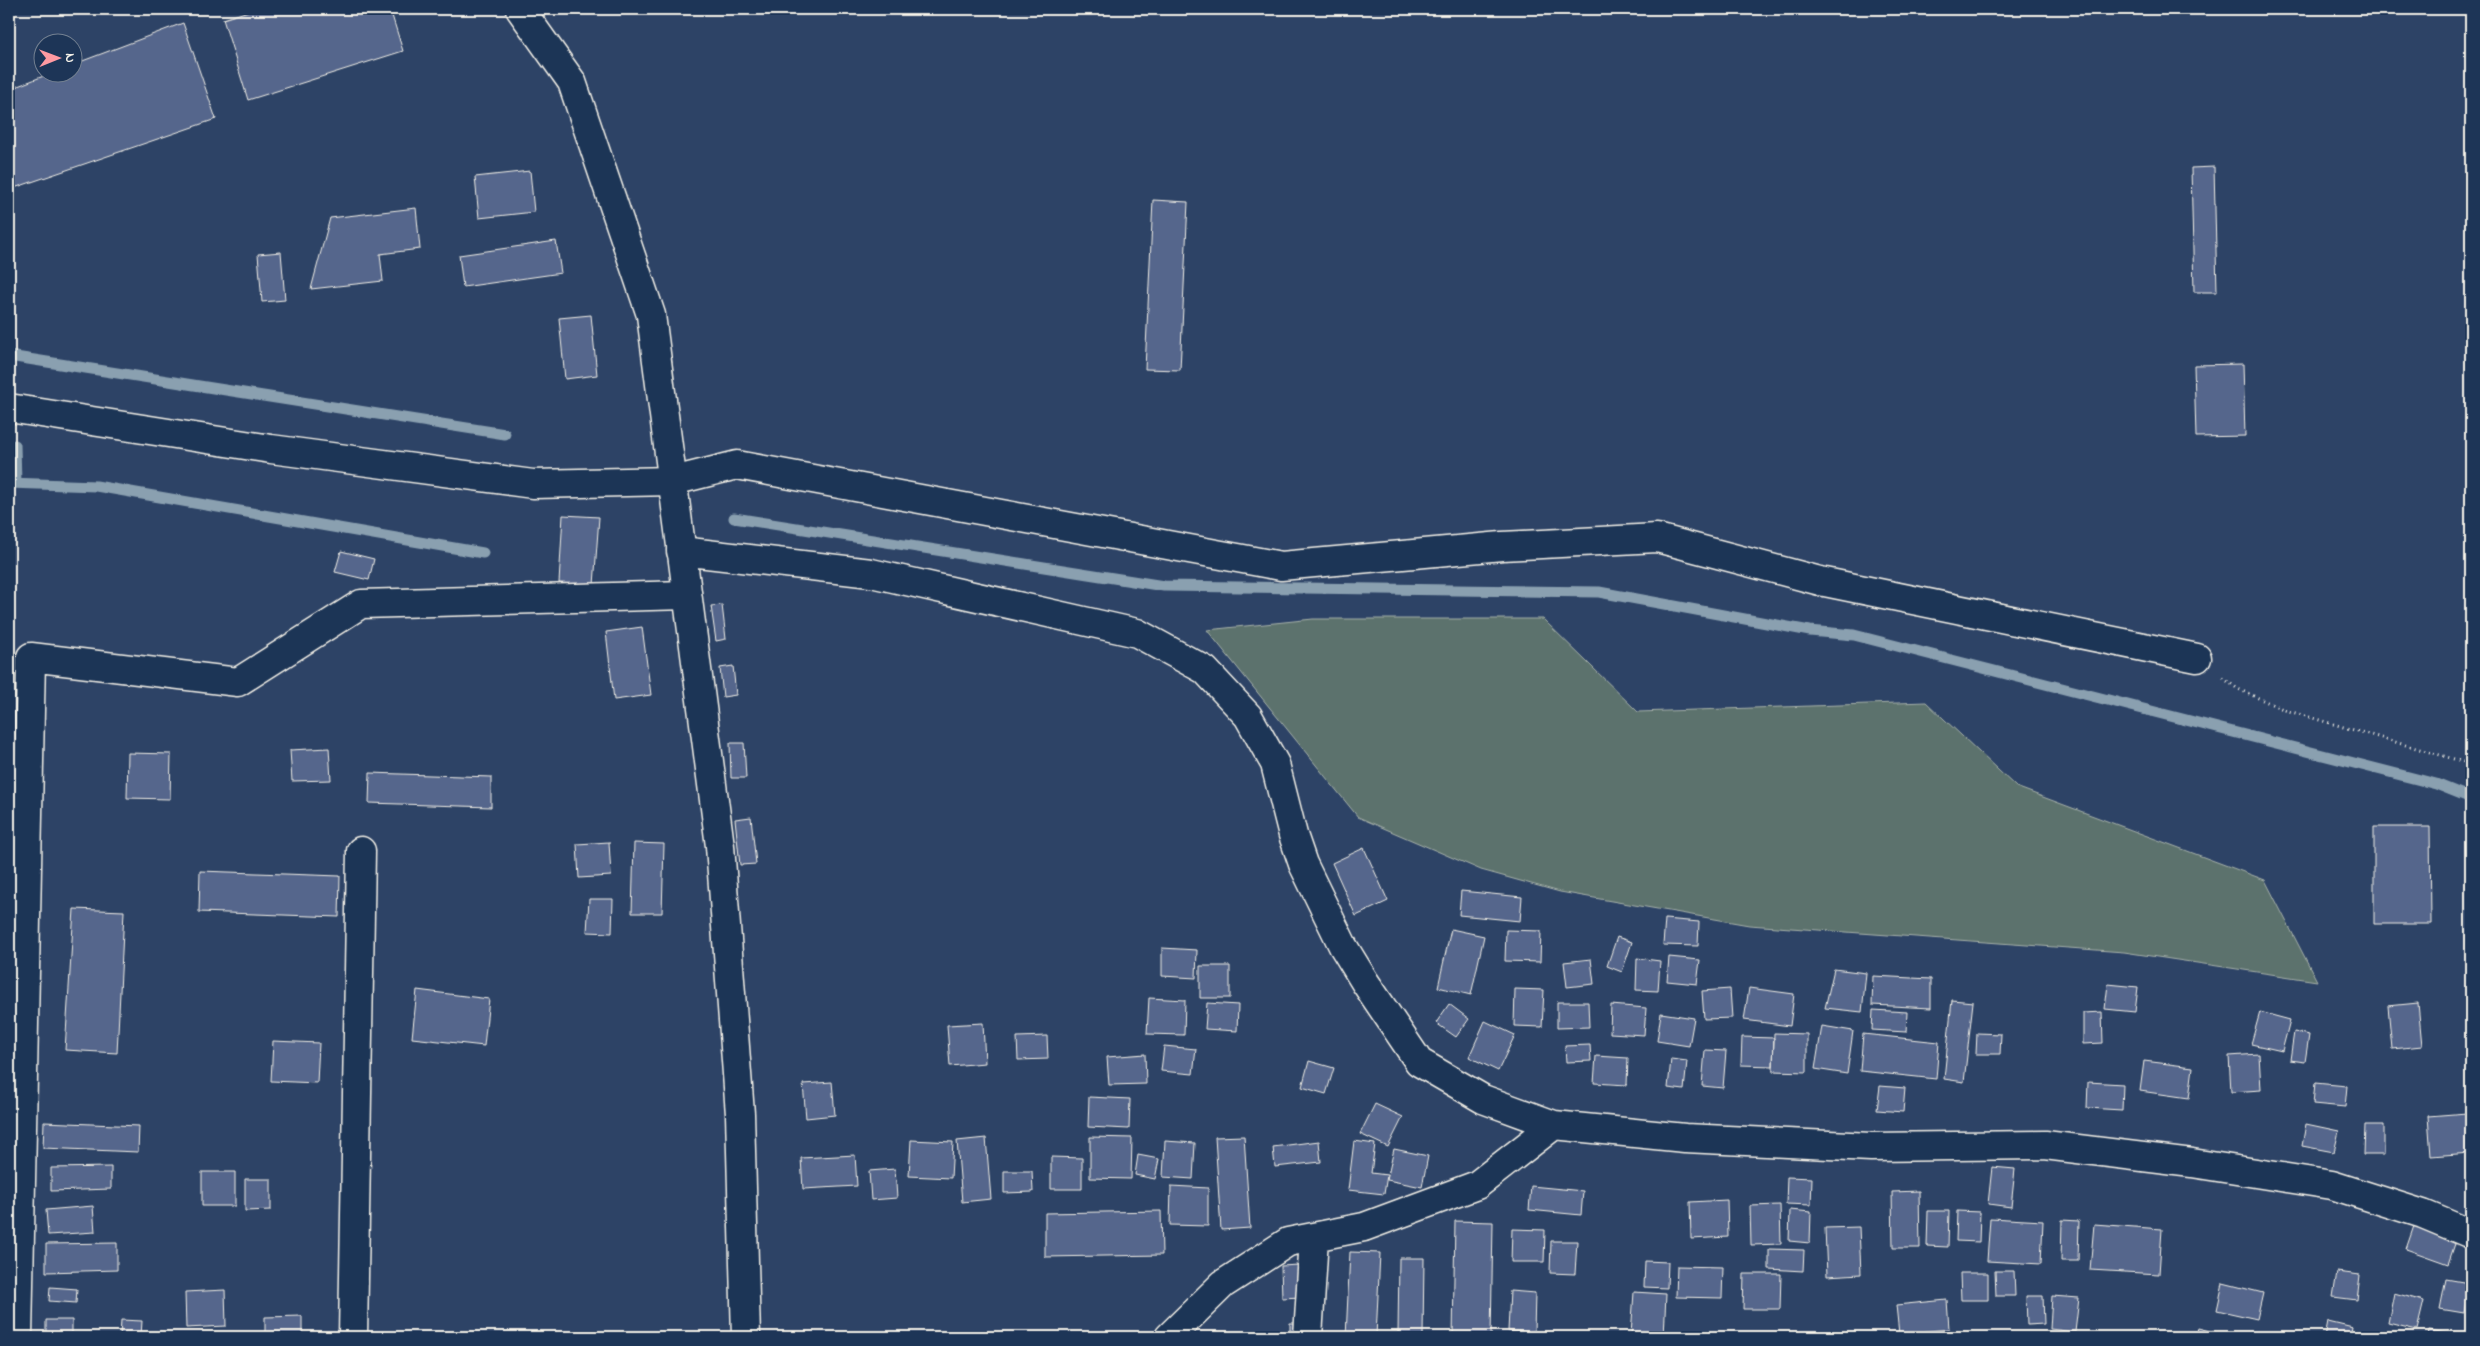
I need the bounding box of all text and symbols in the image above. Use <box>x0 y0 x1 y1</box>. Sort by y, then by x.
north arrow <box>32 32 82 82</box>
text: N <box>59 53 80 63</box>

